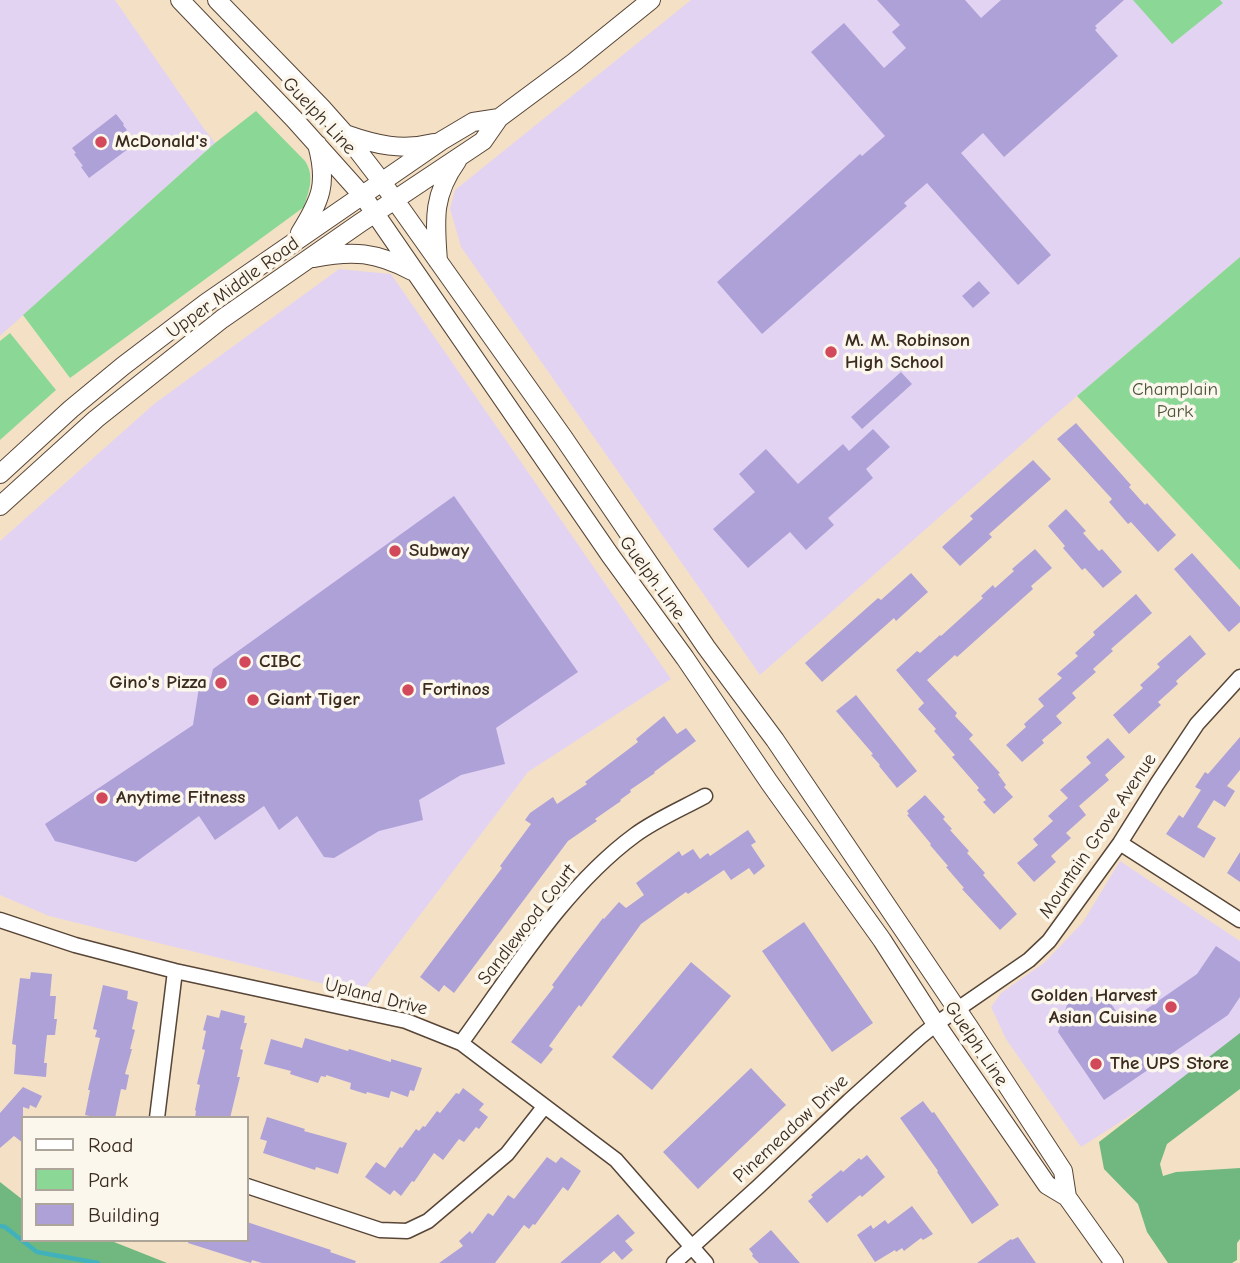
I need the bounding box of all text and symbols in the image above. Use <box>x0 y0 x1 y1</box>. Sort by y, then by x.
street label: Guelph Line <box>277 73 361 159</box>
place label: McDonald's <box>115 131 207 153</box>
marker: McDonald's <box>93 134 109 150</box>
street label: Upper Middle Road <box>162 232 304 344</box>
place label: M. M. Robinson High School <box>845 330 970 374</box>
marker: M. M. Robinson High School <box>823 344 839 360</box>
park label: Champlain Park <box>1132 379 1218 423</box>
street label: Guelph Line <box>614 532 690 624</box>
place label: Subway <box>409 540 469 562</box>
marker: Subway <box>387 543 403 559</box>
place label: CIBC <box>259 651 301 673</box>
marker: CIBC <box>237 654 253 670</box>
place label: Gino's Pizza <box>109 672 207 694</box>
marker: Gino's Pizza <box>213 675 229 691</box>
place label: Fortinos <box>422 679 490 701</box>
marker: Fortinos <box>400 682 416 698</box>
place label: Giant Tiger <box>267 689 360 711</box>
marker: Giant Tiger <box>245 692 261 708</box>
street label: Mountain Grove Avenue <box>1034 749 1162 923</box>
place label: Anytime Fitness <box>116 787 245 809</box>
marker: Anytime Fitness <box>94 790 110 806</box>
street label: Sandlewood Court <box>473 860 581 990</box>
street label: Upland Drive <box>322 973 430 1021</box>
place label: Golden Harvest Asian Cuisine <box>1031 985 1157 1029</box>
street label: Guelph Line <box>939 997 1013 1091</box>
marker: Golden Harvest Asian Cuisine <box>1163 999 1179 1015</box>
place label: The UPS Store <box>1110 1053 1229 1075</box>
marker: The UPS Store <box>1088 1056 1104 1072</box>
street label: Pinemeadow Drive <box>729 1070 853 1188</box>
legend <box>21 1116 248 1242</box>
text: Road <box>88 1133 133 1157</box>
text: Park <box>88 1168 128 1192</box>
text: Building <box>88 1203 160 1227</box>

